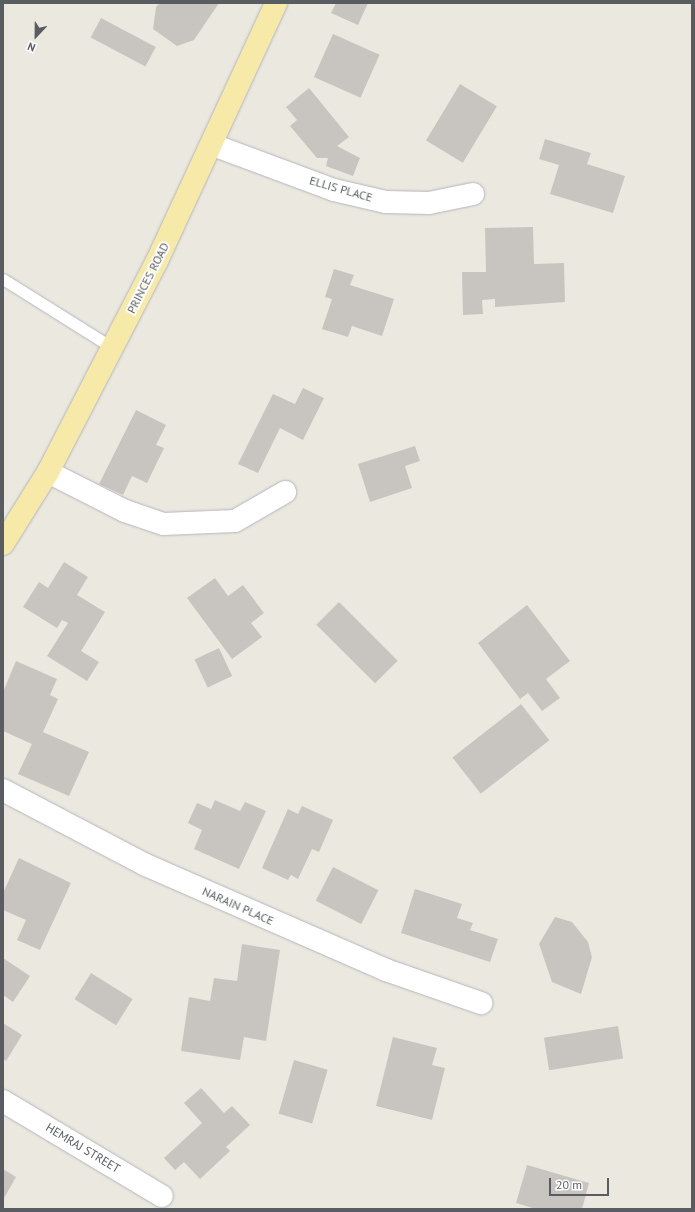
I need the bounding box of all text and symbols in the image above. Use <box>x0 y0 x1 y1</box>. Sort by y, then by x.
north arrow <box>16 16 56 56</box>
text: N <box>26 39 37 55</box>
street label: ELLIS PLACE <box>308 173 374 205</box>
street label: PRINCES ROAD <box>124 240 172 316</box>
street label: NARAIN PLACE <box>200 884 276 928</box>
street label: HEMRAJ STREET <box>43 1120 123 1176</box>
scale bar <box>551 1170 611 1196</box>
text: 20 m <box>556 1177 582 1192</box>

